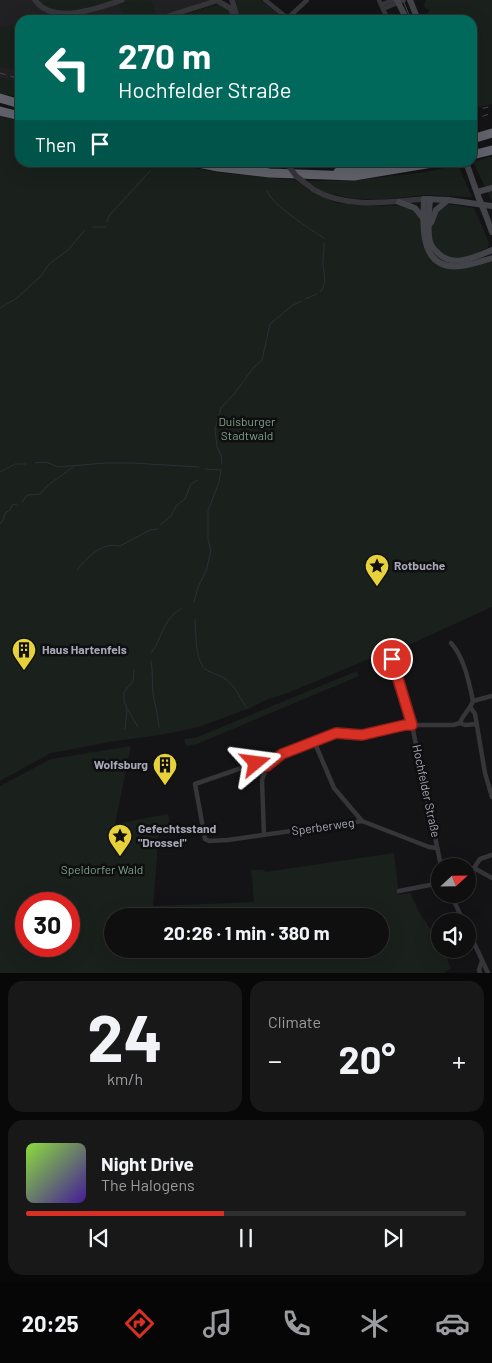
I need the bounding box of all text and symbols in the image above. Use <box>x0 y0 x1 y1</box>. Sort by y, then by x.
text: 270 m <box>118 34 211 76</box>
icon: left <box>35 35 100 100</box>
text: Hochfelder Straße <box>118 76 291 102</box>
icon: arrive <box>86 130 114 158</box>
text: Then <box>35 133 76 156</box>
park label: Duisburger Stadtwald <box>219 414 276 442</box>
place icon: Rotbuche <box>364 553 390 587</box>
place label: Rotbuche <box>394 558 446 572</box>
building icon: Haus Hartenfels <box>11 637 37 671</box>
pin <box>371 638 413 680</box>
place label: Haus Hartenfels <box>42 642 127 656</box>
icon: arrive <box>378 645 406 673</box>
position arrow <box>229 736 281 788</box>
street label: Hochfelder Straße <box>410 743 444 839</box>
building icon: Wolfsburg <box>152 752 178 786</box>
place label: Wolfsburg <box>94 757 148 771</box>
street label: Sperberweg <box>291 815 355 837</box>
place label: Gefechtsstand "Drossel" <box>138 821 217 849</box>
place icon: Gefechtsstand "Drossel" <box>107 823 133 857</box>
north arrow <box>431 858 476 902</box>
map controls <box>431 858 476 958</box>
park label: Speldorfer Wald <box>61 862 143 876</box>
speed limit sign: 30 <box>15 892 80 957</box>
button: sound <box>431 913 476 958</box>
text: 20:26 · 1 min · 380 m <box>163 921 330 944</box>
text: 24 <box>87 997 163 1075</box>
text: Climate <box>268 1012 321 1031</box>
text: 20° <box>338 1036 396 1082</box>
text: − <box>268 1043 282 1077</box>
text: + <box>452 1043 466 1077</box>
text: km/h <box>107 1069 143 1088</box>
text: Night Drive <box>101 1152 194 1175</box>
text: The Halogens <box>101 1175 195 1194</box>
icon: previous <box>85 1224 113 1252</box>
icon: pause <box>232 1224 260 1252</box>
icon: next <box>379 1224 407 1252</box>
icon: directions <box>122 1306 157 1341</box>
icon: music <box>200 1306 235 1341</box>
icon: phone <box>279 1306 314 1341</box>
icon: climate <box>357 1306 392 1341</box>
icon: car <box>435 1306 470 1341</box>
text: 20:25 <box>22 1310 79 1336</box>

